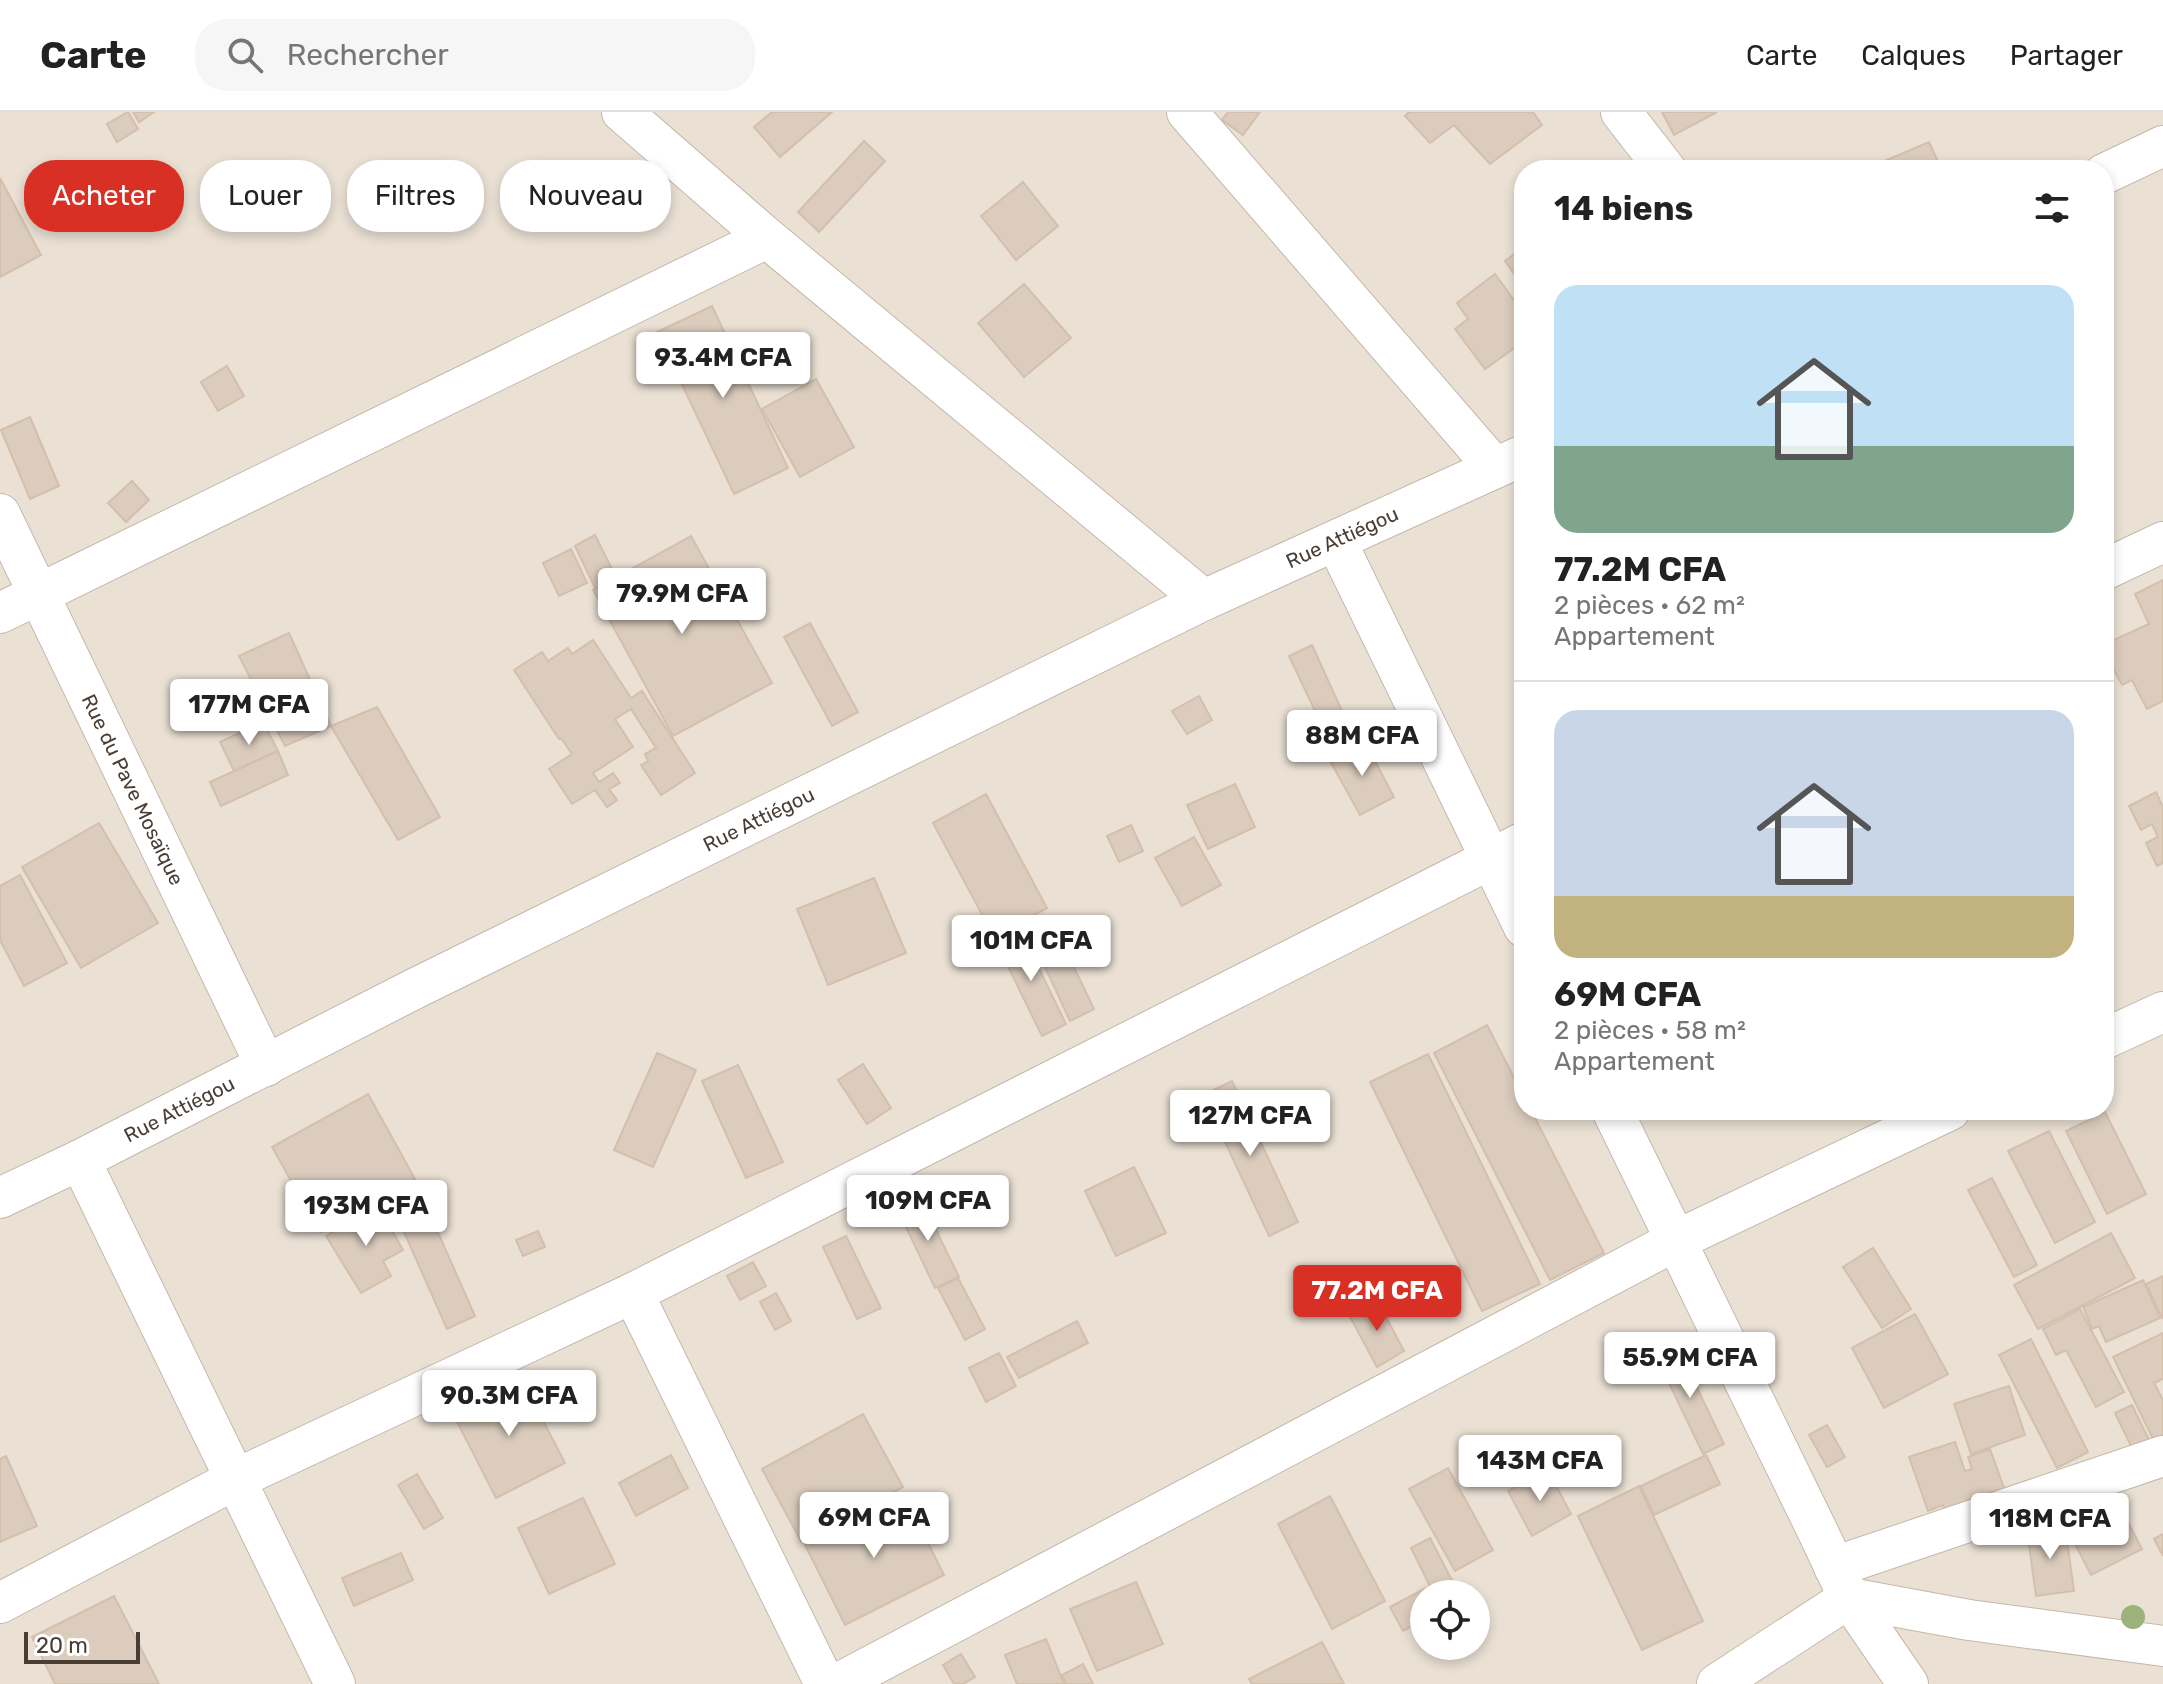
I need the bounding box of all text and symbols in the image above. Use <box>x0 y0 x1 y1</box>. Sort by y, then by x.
search box <box>195 19 755 91</box>
text: Carte <box>40 32 147 78</box>
icon: search <box>223 33 267 77</box>
text: Rechercher <box>287 37 449 73</box>
text: Carte <box>1746 39 1817 72</box>
text: Calques <box>1861 39 1966 72</box>
text: Partager <box>2010 39 2123 72</box>
chip: Acheter <box>24 160 184 232</box>
chip: Louer <box>200 160 331 232</box>
chip: Filtres <box>347 160 484 232</box>
chip: Nouveau <box>500 160 671 232</box>
icon: filters <box>2030 186 2074 230</box>
text: 14 biens <box>1554 188 1693 229</box>
pin: 93.4M CFA <box>631 332 815 400</box>
icon: home <box>1742 337 1886 481</box>
text: 93.4M CFA <box>654 342 792 373</box>
street label: Rue Attiégou <box>1282 502 1402 573</box>
text: 77.2M CFA <box>1554 549 1726 590</box>
pin: 79.9M CFA <box>590 568 774 636</box>
text: 79.9M CFA <box>616 578 748 609</box>
text: 2 pièces · 62 m² <box>1554 590 1745 621</box>
text: Appartement <box>1554 621 1715 652</box>
pin: 177M CFA <box>166 679 332 747</box>
text: 177M CFA <box>188 689 310 720</box>
street label: Rue du Pave Mosaïque <box>77 690 189 889</box>
pin: 88M CFA <box>1288 710 1436 778</box>
text: 88M CFA <box>1305 720 1419 751</box>
icon: home <box>1742 762 1886 906</box>
street label: Rue Attiégou <box>699 782 818 857</box>
pin: 101M CFA <box>948 915 1114 983</box>
text: 101M CFA <box>970 925 1092 956</box>
text: 69M CFA <box>1554 974 1701 1015</box>
text: 2 pièces · 58 m² <box>1554 1015 1746 1046</box>
text: Appartement <box>1554 1046 1715 1077</box>
street label: Rue Attiégou <box>120 1071 238 1147</box>
pin: 127M CFA <box>1167 1090 1333 1158</box>
text: 127M CFA <box>1188 1100 1312 1131</box>
pin: 109M CFA <box>845 1175 1011 1243</box>
pin: 193M CFA <box>283 1180 449 1248</box>
text: 109M CFA <box>865 1185 991 1216</box>
text: 193M CFA <box>303 1190 429 1221</box>
pin: 77.2M CFA <box>1285 1265 1469 1333</box>
text: 77.2M CFA <box>1311 1275 1443 1306</box>
pin: 55.9M CFA <box>1598 1332 1782 1400</box>
text: 55.9M CFA <box>1622 1342 1758 1373</box>
pin: 90.3M CFA <box>417 1370 601 1438</box>
text: 90.3M CFA <box>440 1380 578 1411</box>
pin: 143M CFA <box>1457 1435 1623 1503</box>
text: 143M CFA <box>1477 1445 1603 1476</box>
pin: 69M CFA <box>800 1492 948 1560</box>
pin: 118M CFA <box>1967 1493 2133 1561</box>
text: 69M CFA <box>818 1502 930 1533</box>
text: 118M CFA <box>1989 1503 2111 1534</box>
map controls <box>1410 1580 1490 1660</box>
button: locate <box>1410 1580 1490 1660</box>
scale bar <box>24 1628 140 1664</box>
text: 20 m <box>36 1632 88 1659</box>

